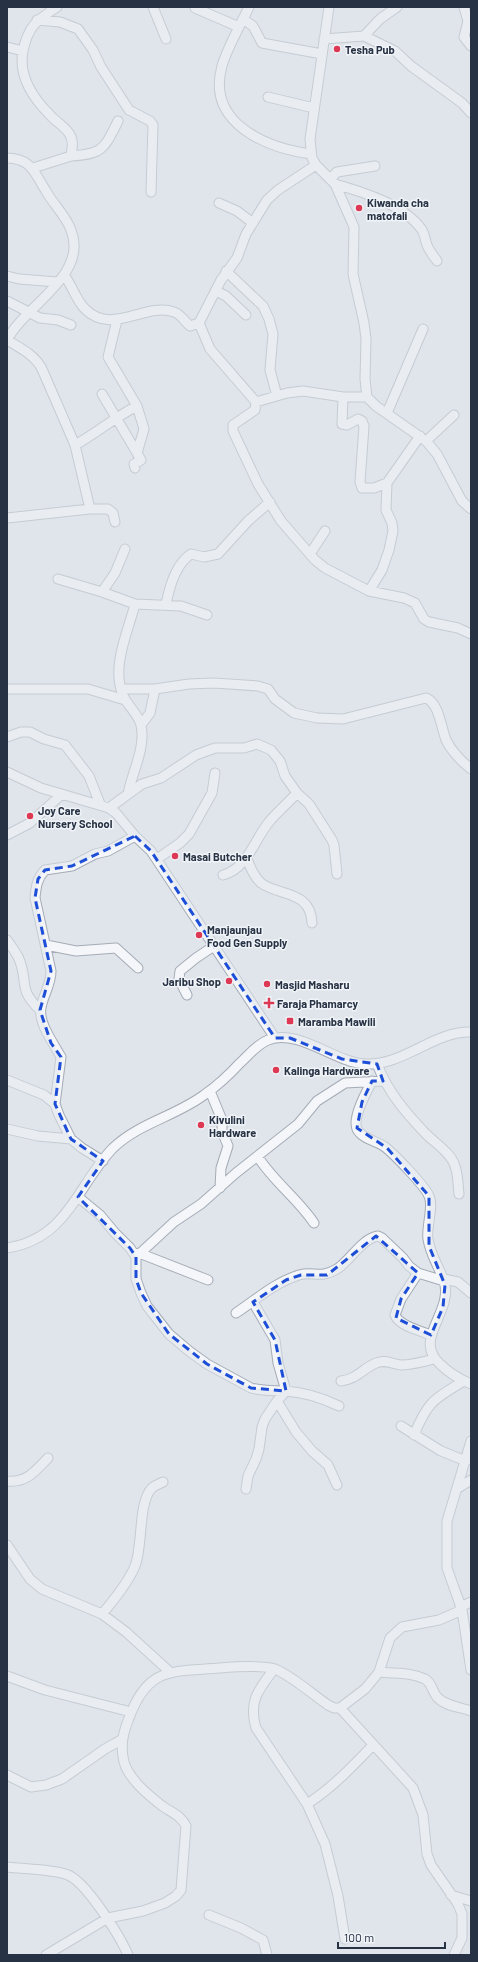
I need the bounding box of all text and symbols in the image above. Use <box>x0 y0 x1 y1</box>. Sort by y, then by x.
place label: Tesha Pub <box>345 43 395 56</box>
marker: Tesha Pub <box>332 44 342 54</box>
place label: Kiwanda cha matofali <box>367 196 429 222</box>
marker: Kiwanda cha matofali <box>354 203 364 213</box>
place label: Joy Care Nursery School <box>38 804 113 830</box>
marker: Joy Care Nursery School <box>25 811 35 821</box>
place label: Masai Butcher <box>183 850 253 863</box>
marker: Masai Butcher <box>170 851 180 861</box>
place label: Manjaunjau Food Gen Supply <box>207 923 288 949</box>
marker: Manjaunjau Food Gen Supply <box>194 930 204 940</box>
place label: Jaribu Shop <box>162 975 221 988</box>
marker: Jaribu Shop <box>224 976 234 986</box>
place label: Masjid Masharu <box>275 978 349 991</box>
marker: Masjid Masharu <box>262 979 272 989</box>
place label: Faraja Phamarcy <box>277 997 358 1010</box>
marker: Faraja Phamarcy <box>264 998 274 1008</box>
place label: Maramba Mawili <box>298 1015 376 1028</box>
marker: Maramba Mawili <box>285 1016 295 1026</box>
place label: Kalinga Hardware <box>284 1064 370 1077</box>
marker: Kalinga Hardware <box>271 1065 281 1075</box>
place label: Kivulini Hardware <box>209 1113 256 1139</box>
marker: Kivulini Hardware <box>196 1120 206 1130</box>
scale bar <box>338 1924 445 1950</box>
text: 100 m <box>344 1930 374 1944</box>

